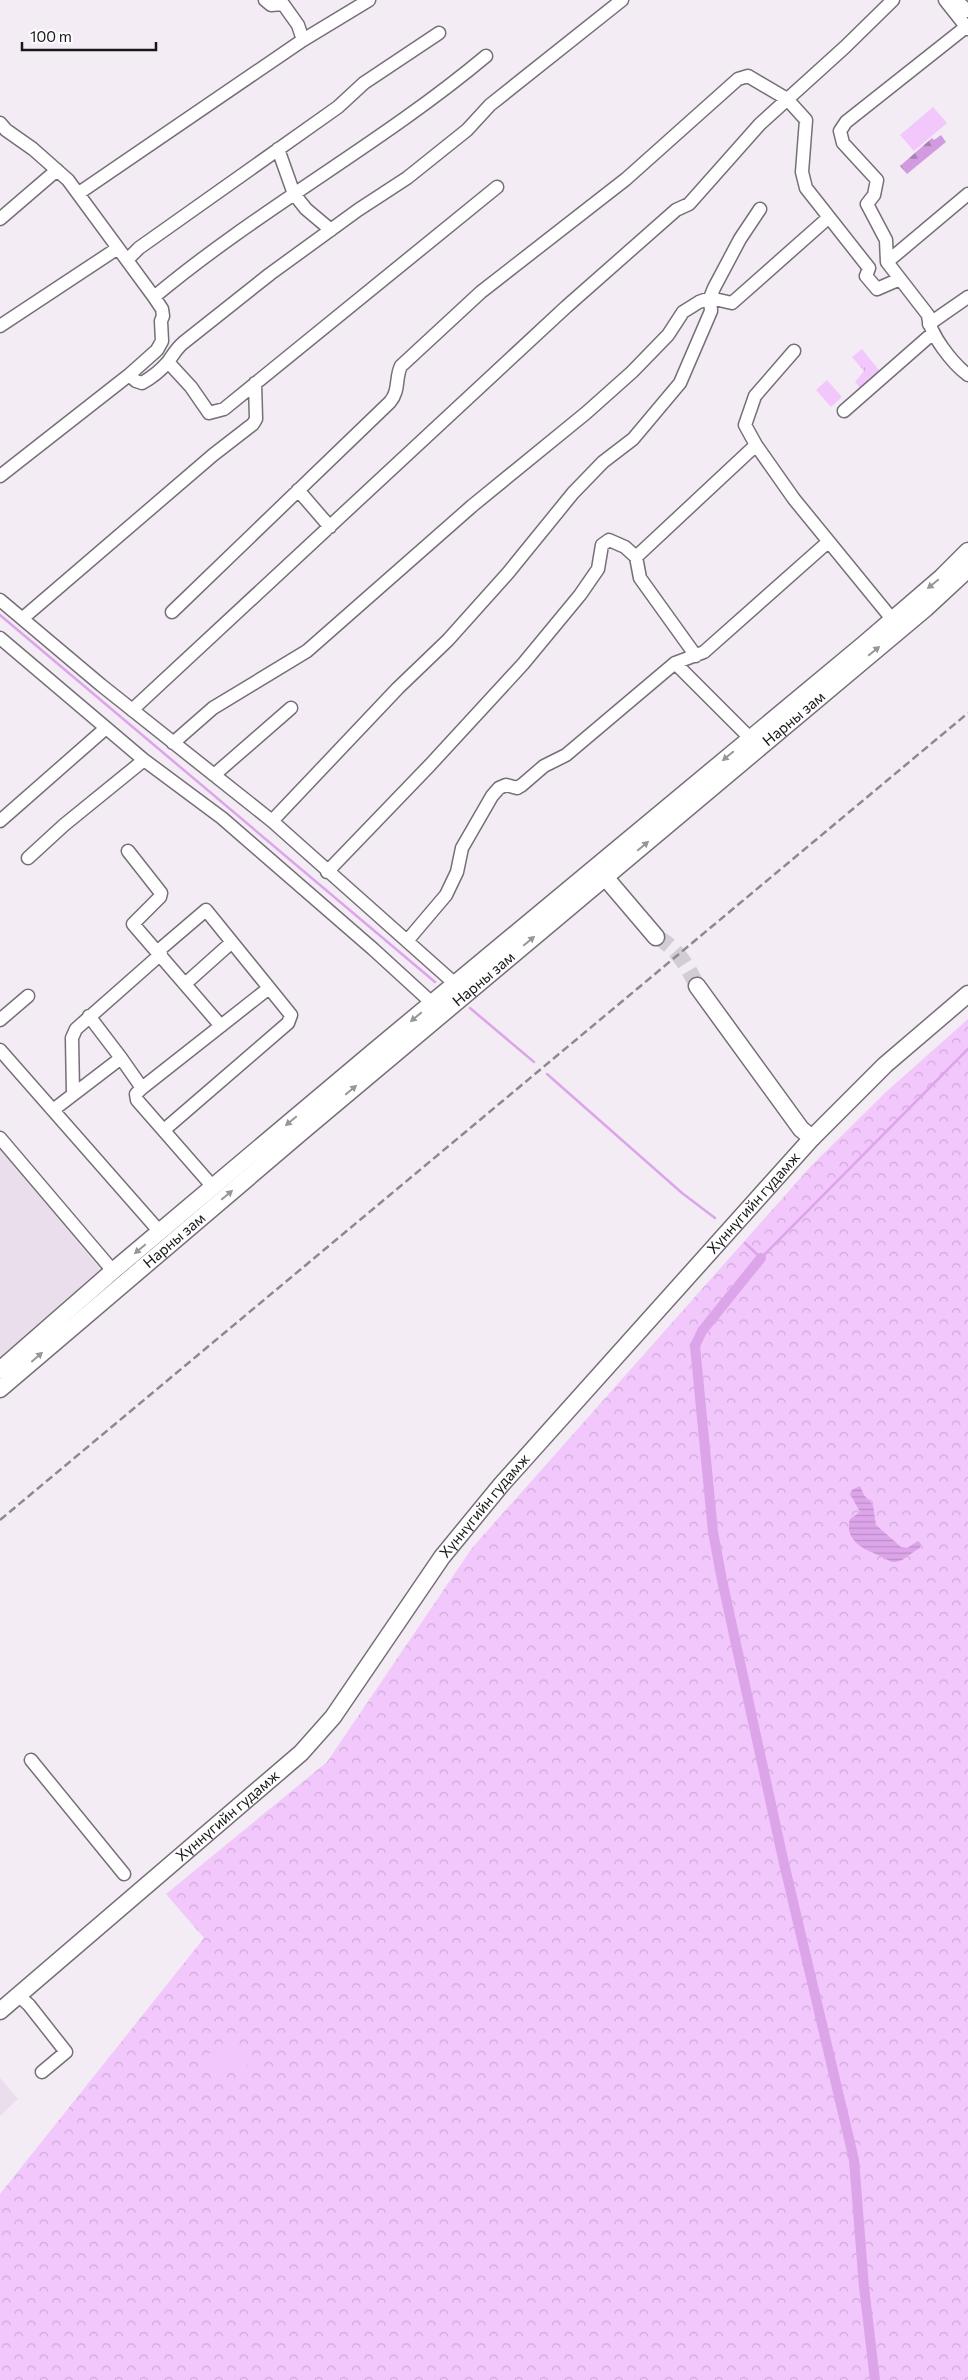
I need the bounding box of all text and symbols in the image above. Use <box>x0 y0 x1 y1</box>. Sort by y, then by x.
scale bar <box>22 20 156 52</box>
text: 100 m <box>30 27 72 45</box>
one-way arrow <box>927 579 940 590</box>
one-way arrow <box>868 646 881 657</box>
street label: Нарны зам <box>758 687 828 749</box>
one-way arrow <box>721 750 734 761</box>
one-way arrow <box>636 840 649 851</box>
one-way arrow <box>523 935 536 946</box>
street label: Нарны зам <box>448 947 518 1010</box>
one-way arrow <box>410 1011 422 1023</box>
one-way arrow <box>345 1085 358 1096</box>
one-way arrow <box>285 1116 298 1127</box>
street label: Хүннүгийн гудамж <box>703 1148 803 1257</box>
one-way arrow <box>221 1190 233 1201</box>
street label: Нарны зам <box>139 1208 208 1271</box>
one-way arrow <box>134 1243 147 1254</box>
one-way arrow <box>30 1352 43 1363</box>
street label: Хүннүгийн гудамж <box>435 1449 533 1561</box>
street label: Хүннүгийн гудамж <box>172 1766 283 1864</box>

